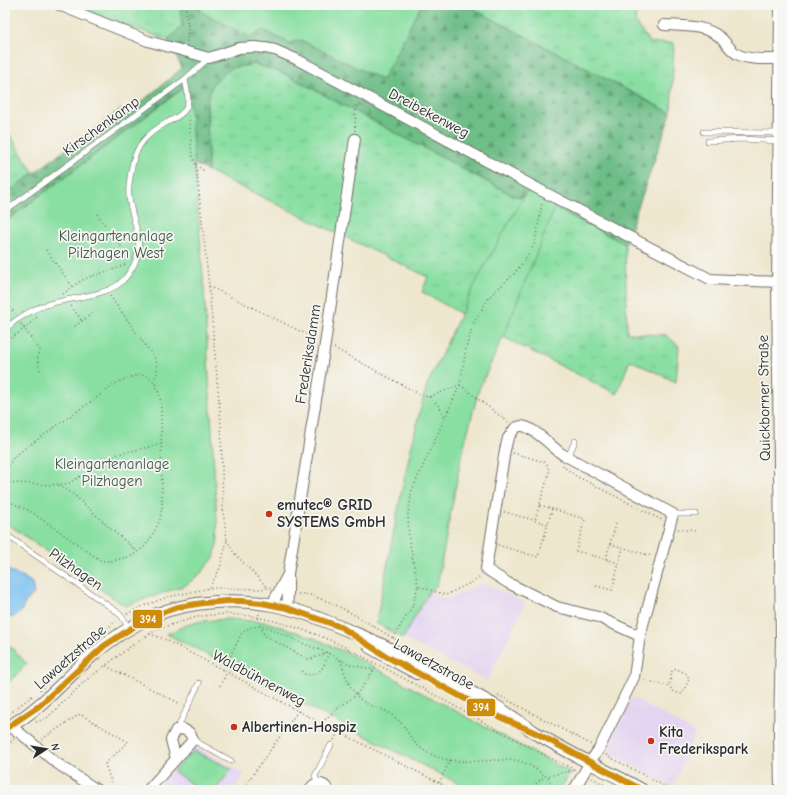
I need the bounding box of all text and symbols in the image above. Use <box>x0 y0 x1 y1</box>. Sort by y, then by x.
street label: Dreibekenweg <box>386 84 472 142</box>
street label: Kirschenkamp <box>59 92 143 160</box>
park label: Kleingartenanlage Pilzhagen West <box>59 227 174 262</box>
street label: Frederiksdamm <box>291 303 325 405</box>
street label: Quickborner Straße <box>754 334 774 461</box>
park label: Kleingartenanlage Pilzhagen <box>55 455 170 490</box>
place label: emutec® GRID SYSTEMS GmbH <box>277 496 386 531</box>
marker: emutec® GRID SYSTEMS GmbH <box>264 509 274 519</box>
street label: Pilzhagen <box>46 544 106 594</box>
line badge: 394 <box>132 609 163 629</box>
text: 394 <box>140 613 156 626</box>
street label: Lawaetzstraße <box>30 621 110 693</box>
street label: Lawaetzstraße <box>391 635 478 694</box>
street label: Waldbühnenweg <box>209 646 309 710</box>
line badge: 394 <box>466 698 496 717</box>
text: 394 <box>473 701 489 714</box>
place label: Albertinen-Hospiz <box>242 718 357 736</box>
marker: Albertinen-Hospiz <box>229 722 239 732</box>
place label: Kita Frederikspark <box>659 723 749 758</box>
north arrow <box>26 729 66 769</box>
marker: Kita Frederikspark <box>646 736 656 746</box>
text: N <box>48 742 62 752</box>

